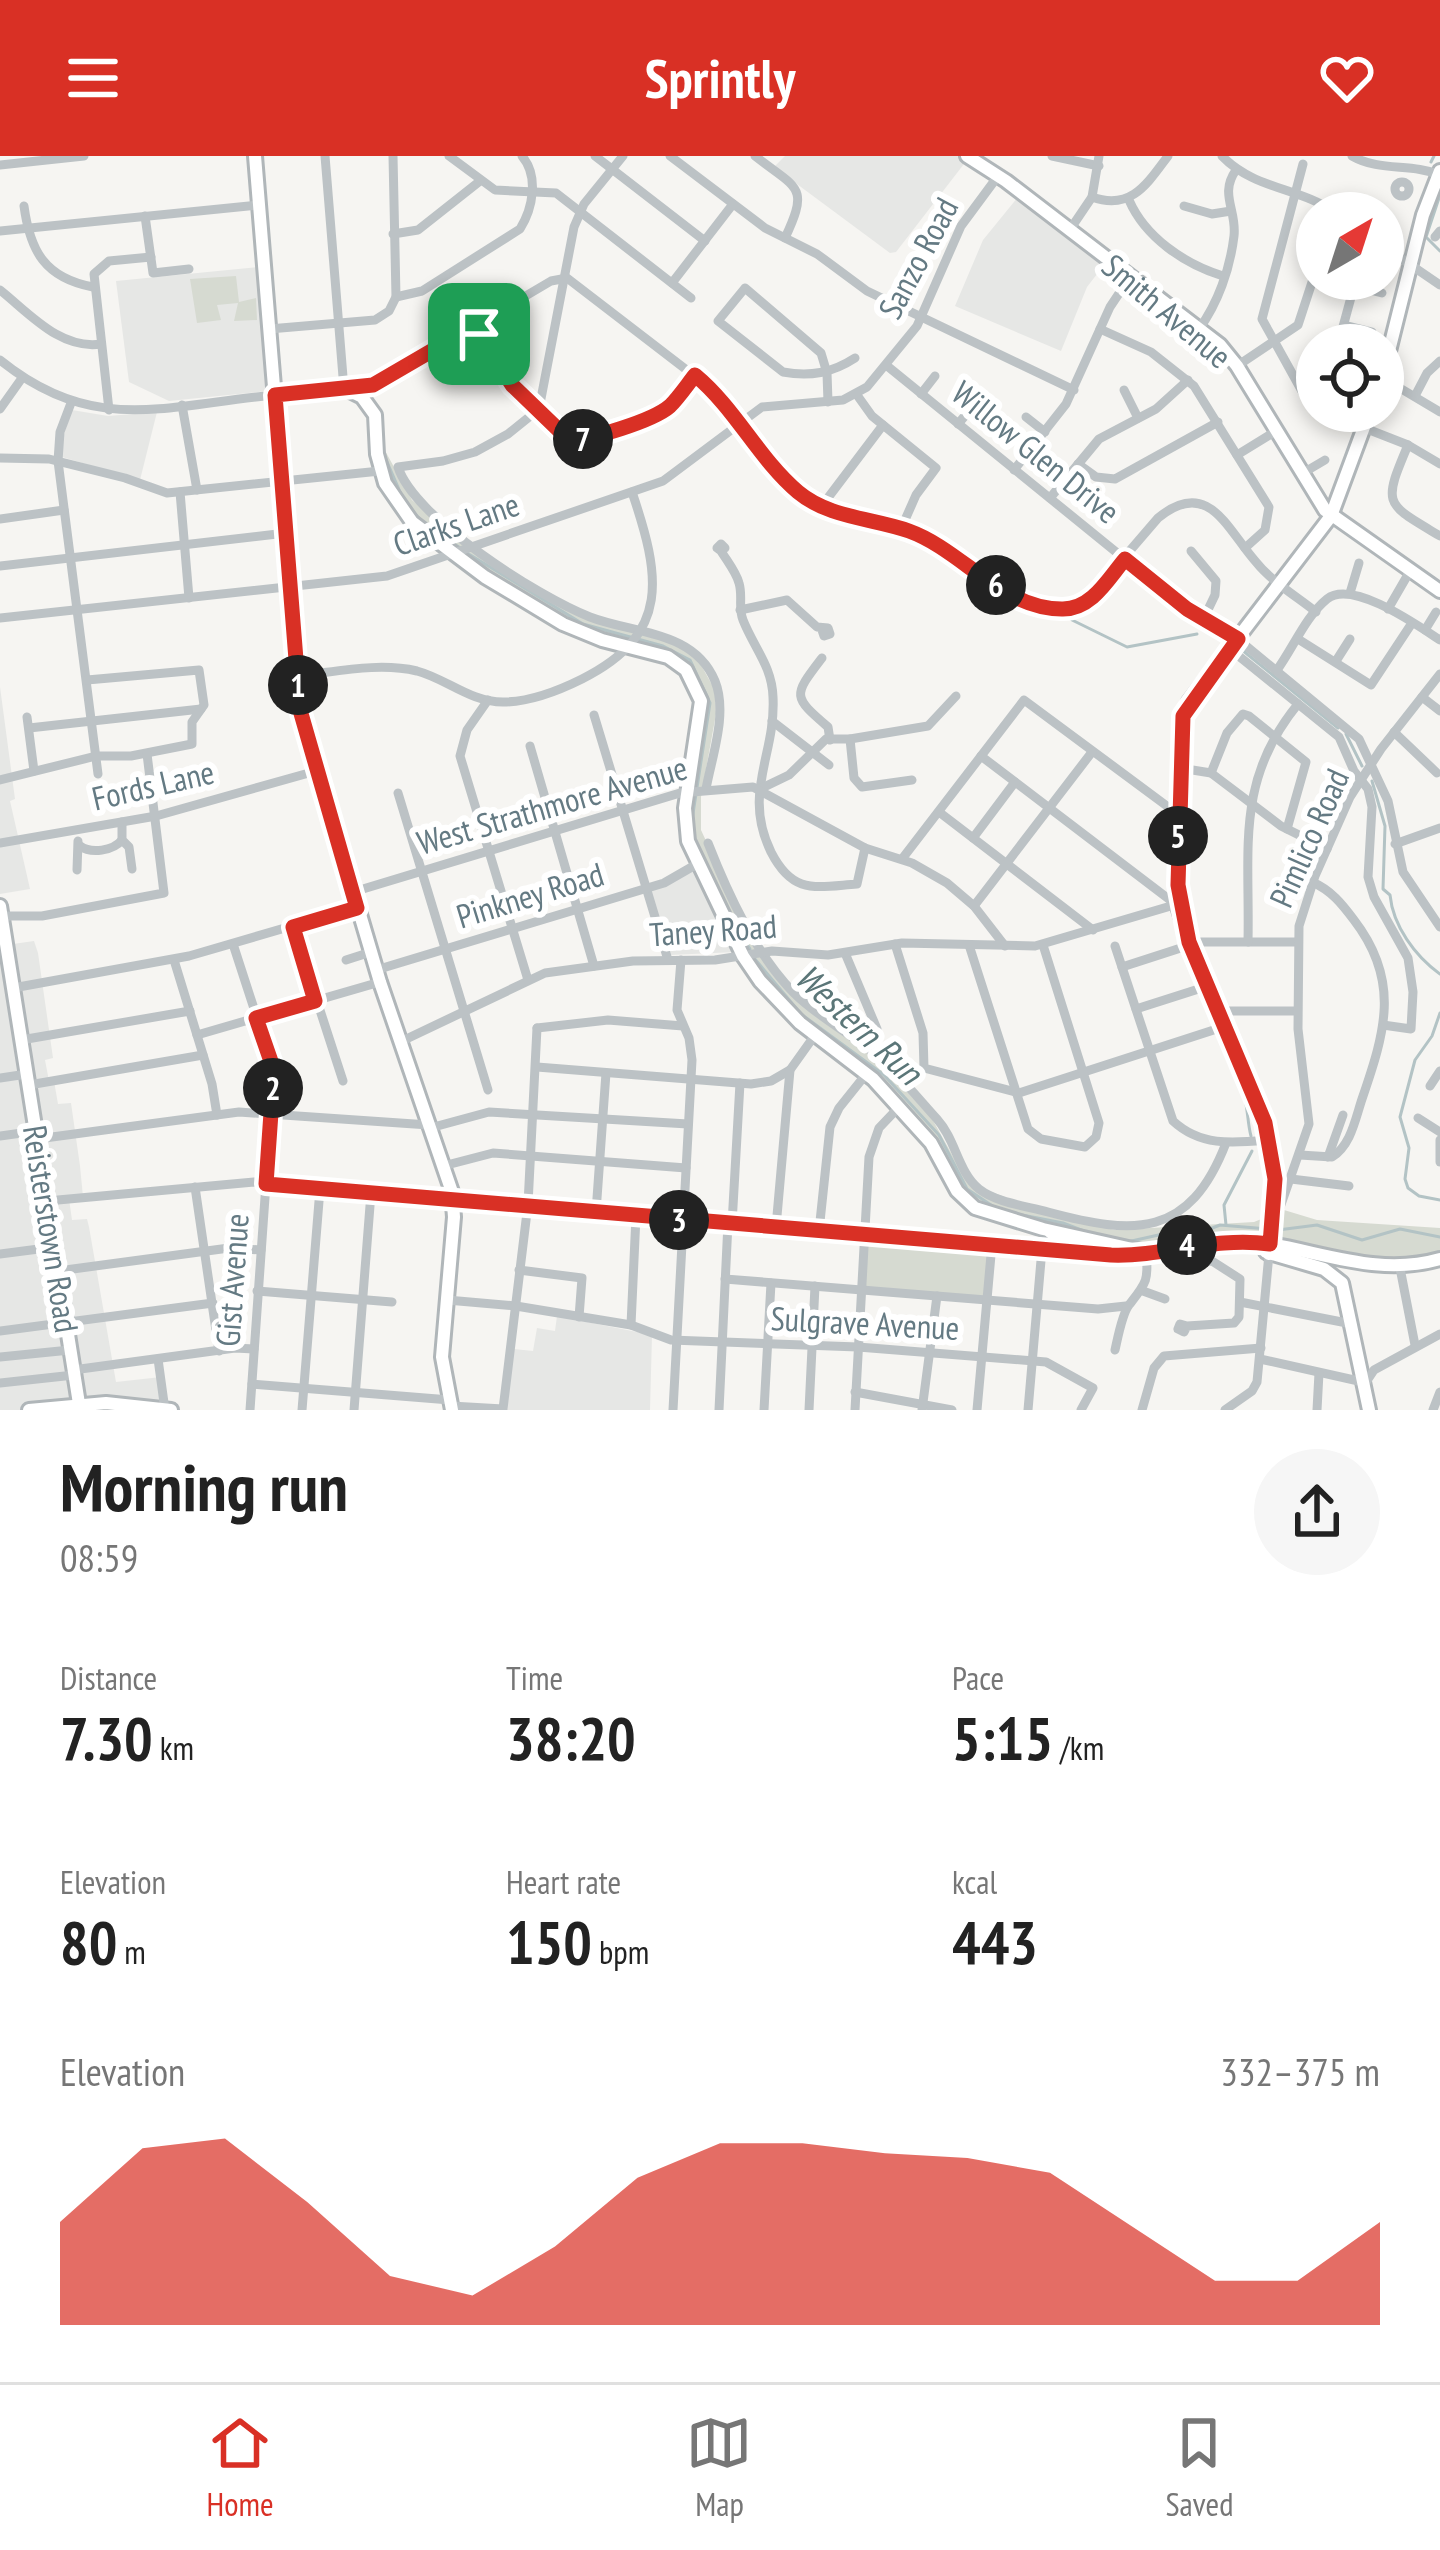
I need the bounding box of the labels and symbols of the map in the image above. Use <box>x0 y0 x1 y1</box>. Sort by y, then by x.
street label: Sanzo Road <box>868 190 967 326</box>
north arrow <box>1296 192 1404 300</box>
street label: Smith Avenue <box>1094 244 1241 377</box>
pin <box>428 283 530 385</box>
street label: Willow Glen Drive <box>944 371 1129 532</box>
pin: 7 <box>553 409 613 469</box>
street label: Clarks Lane <box>387 482 525 565</box>
pin: 6 <box>966 555 1026 615</box>
pin: 1 <box>268 655 328 715</box>
street label: West Strathmore Avenue <box>412 745 692 864</box>
street label: Fords Lane <box>88 750 218 819</box>
street label: Pimlico Road <box>1259 762 1358 914</box>
pin: 5 <box>1148 806 1208 866</box>
street label: Pinkney Road <box>451 852 609 937</box>
street label: Taney Road <box>648 904 778 955</box>
water label: Western Run <box>786 953 934 1096</box>
pin: 2 <box>243 1058 303 1118</box>
street label: Reisterstown Road <box>14 1122 89 1336</box>
pin: 3 <box>649 1190 709 1250</box>
street label: Gist Avenue <box>205 1212 258 1348</box>
pin: 4 <box>1157 1215 1217 1275</box>
street label: Sulgrave Avenue <box>770 1296 960 1349</box>

